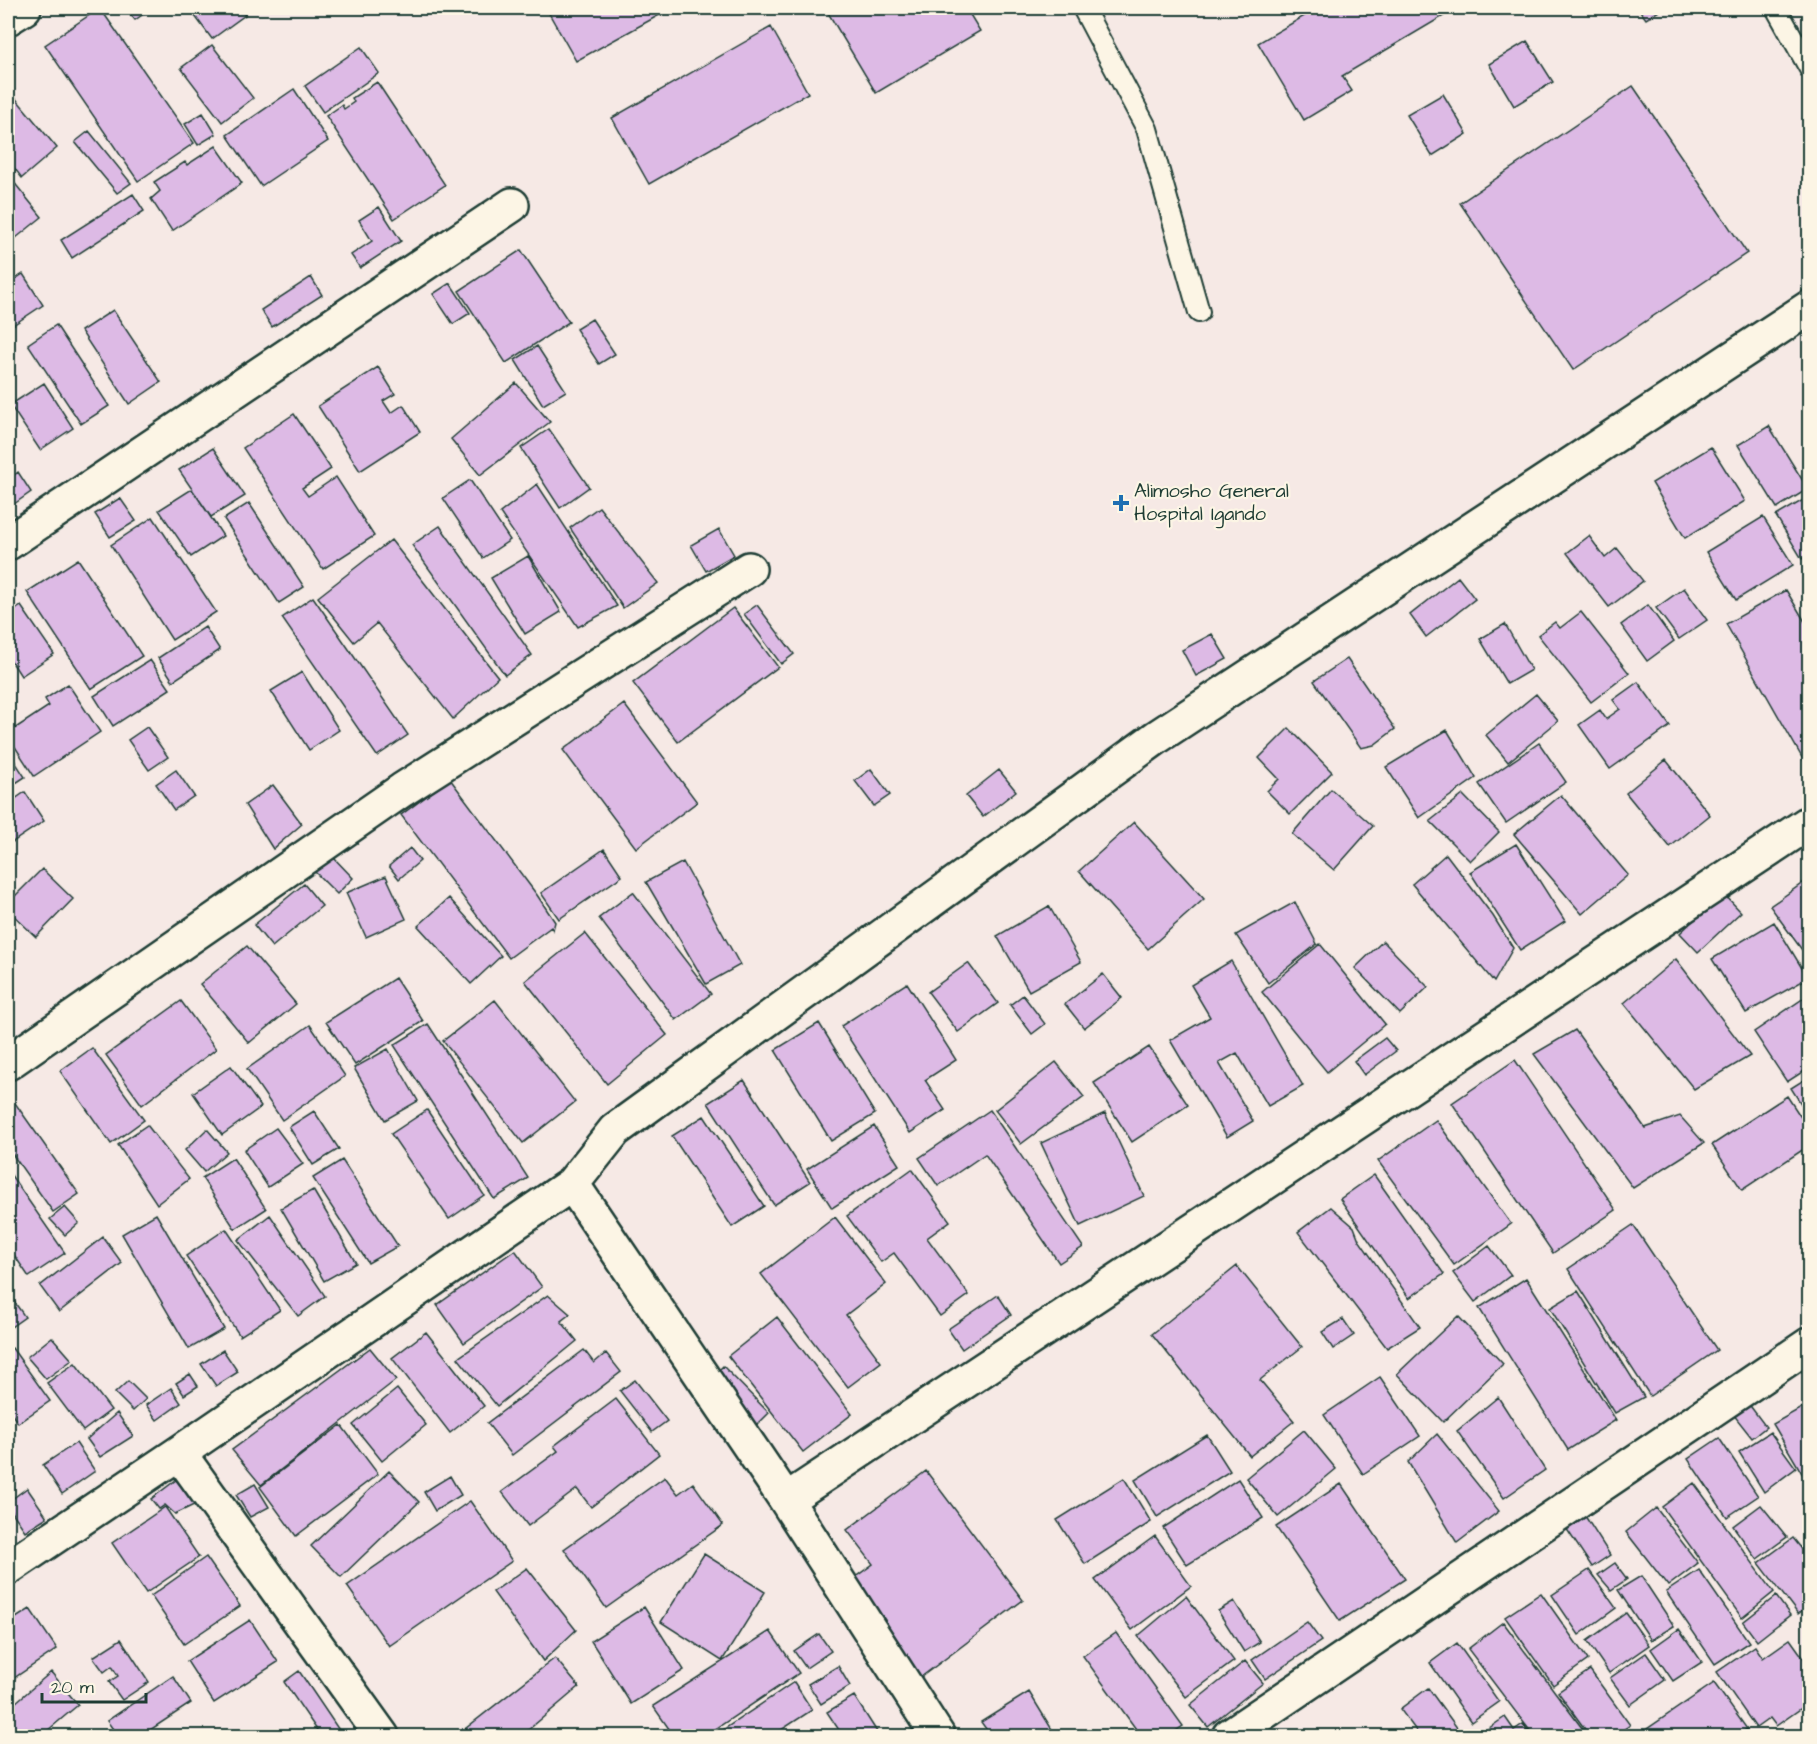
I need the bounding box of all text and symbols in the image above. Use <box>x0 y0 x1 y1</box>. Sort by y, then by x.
place label: Alimosho General Hospital Igando <box>1134 477 1289 529</box>
marker: Alimosho General Hospital Igando <box>1112 494 1130 512</box>
scale bar <box>42 1666 146 1704</box>
text: 20 m <box>51 1675 94 1700</box>

